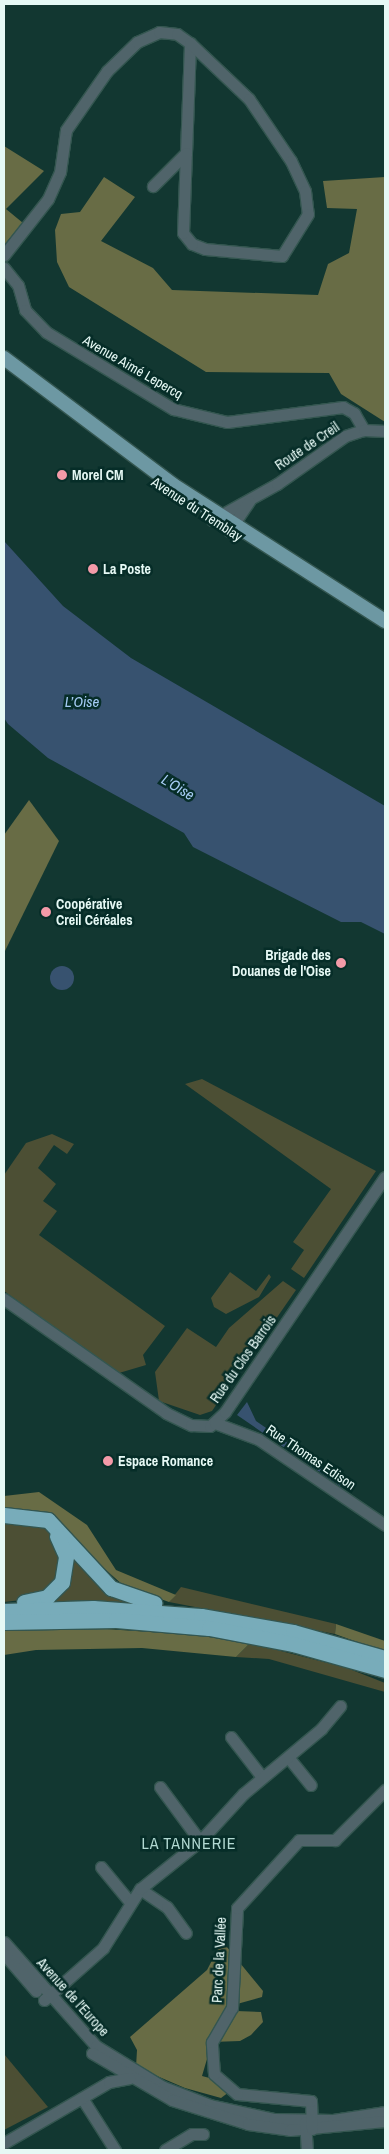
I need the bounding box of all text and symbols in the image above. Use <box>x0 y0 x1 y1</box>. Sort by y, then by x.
street label: Avenue Aimé Lepercq <box>80 331 186 403</box>
street label: Route de Creil <box>272 418 342 474</box>
place label: Morel CM <box>72 467 124 483</box>
marker: Morel CM <box>56 469 68 481</box>
street label: Avenue du Tremblay <box>148 473 246 545</box>
place label: La Poste <box>103 561 151 577</box>
marker: La Poste <box>87 563 99 575</box>
water label: L’Oise <box>65 693 99 711</box>
water label: L'Oise <box>158 770 198 804</box>
place label: Coopérative Creil Céréales <box>56 896 133 929</box>
marker: Coopérative Creil Céréales <box>40 906 52 918</box>
place label: Brigade des Douanes de l'Oise <box>232 947 331 980</box>
marker: Brigade des Douanes de l'Oise <box>335 957 347 969</box>
street label: Rue du Clos Barrois <box>206 1312 280 1406</box>
street label: Rue Thomas Edison <box>263 1421 359 1493</box>
place label: Espace Romance <box>118 1453 213 1469</box>
marker: Espace Romance <box>102 1455 114 1467</box>
district label: LA TANNERIE <box>140 1833 238 1853</box>
street label: Parc de la Vallée <box>208 1917 230 2003</box>
street label: Avenue de l'Europe <box>33 1954 113 2040</box>

